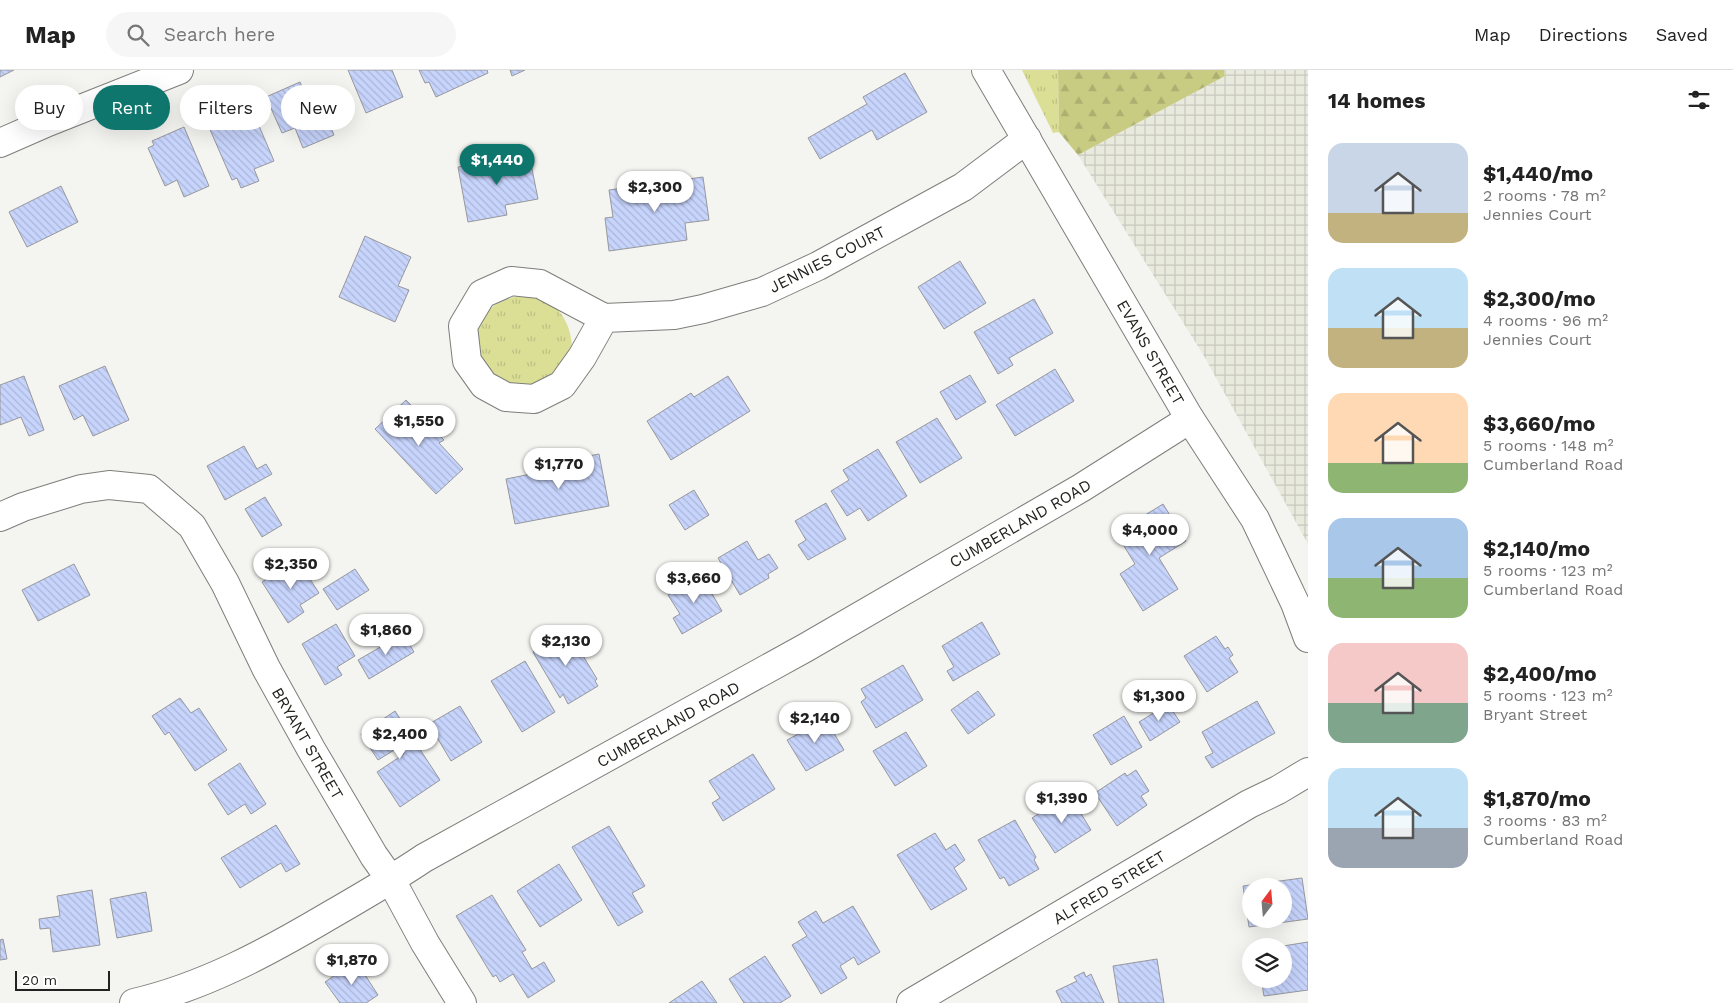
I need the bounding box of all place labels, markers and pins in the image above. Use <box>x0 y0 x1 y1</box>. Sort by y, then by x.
pin: $1,440 <box>456 144 538 186</box>
pin: $2,300 <box>614 170 696 213</box>
pin: $1,550 <box>378 404 460 447</box>
pin: $1,770 <box>518 448 600 490</box>
pin: $4,000 <box>1109 514 1191 556</box>
pin: $2,350 <box>250 548 332 590</box>
pin: $3,660 <box>653 562 735 604</box>
pin: $1,860 <box>345 614 427 656</box>
pin: $2,130 <box>525 624 607 667</box>
pin: $1,300 <box>1118 680 1200 722</box>
pin: $2,140 <box>774 702 856 744</box>
pin: $2,400 <box>359 718 441 760</box>
pin: $1,390 <box>1021 782 1103 824</box>
pin: $1,870 <box>311 944 393 986</box>

